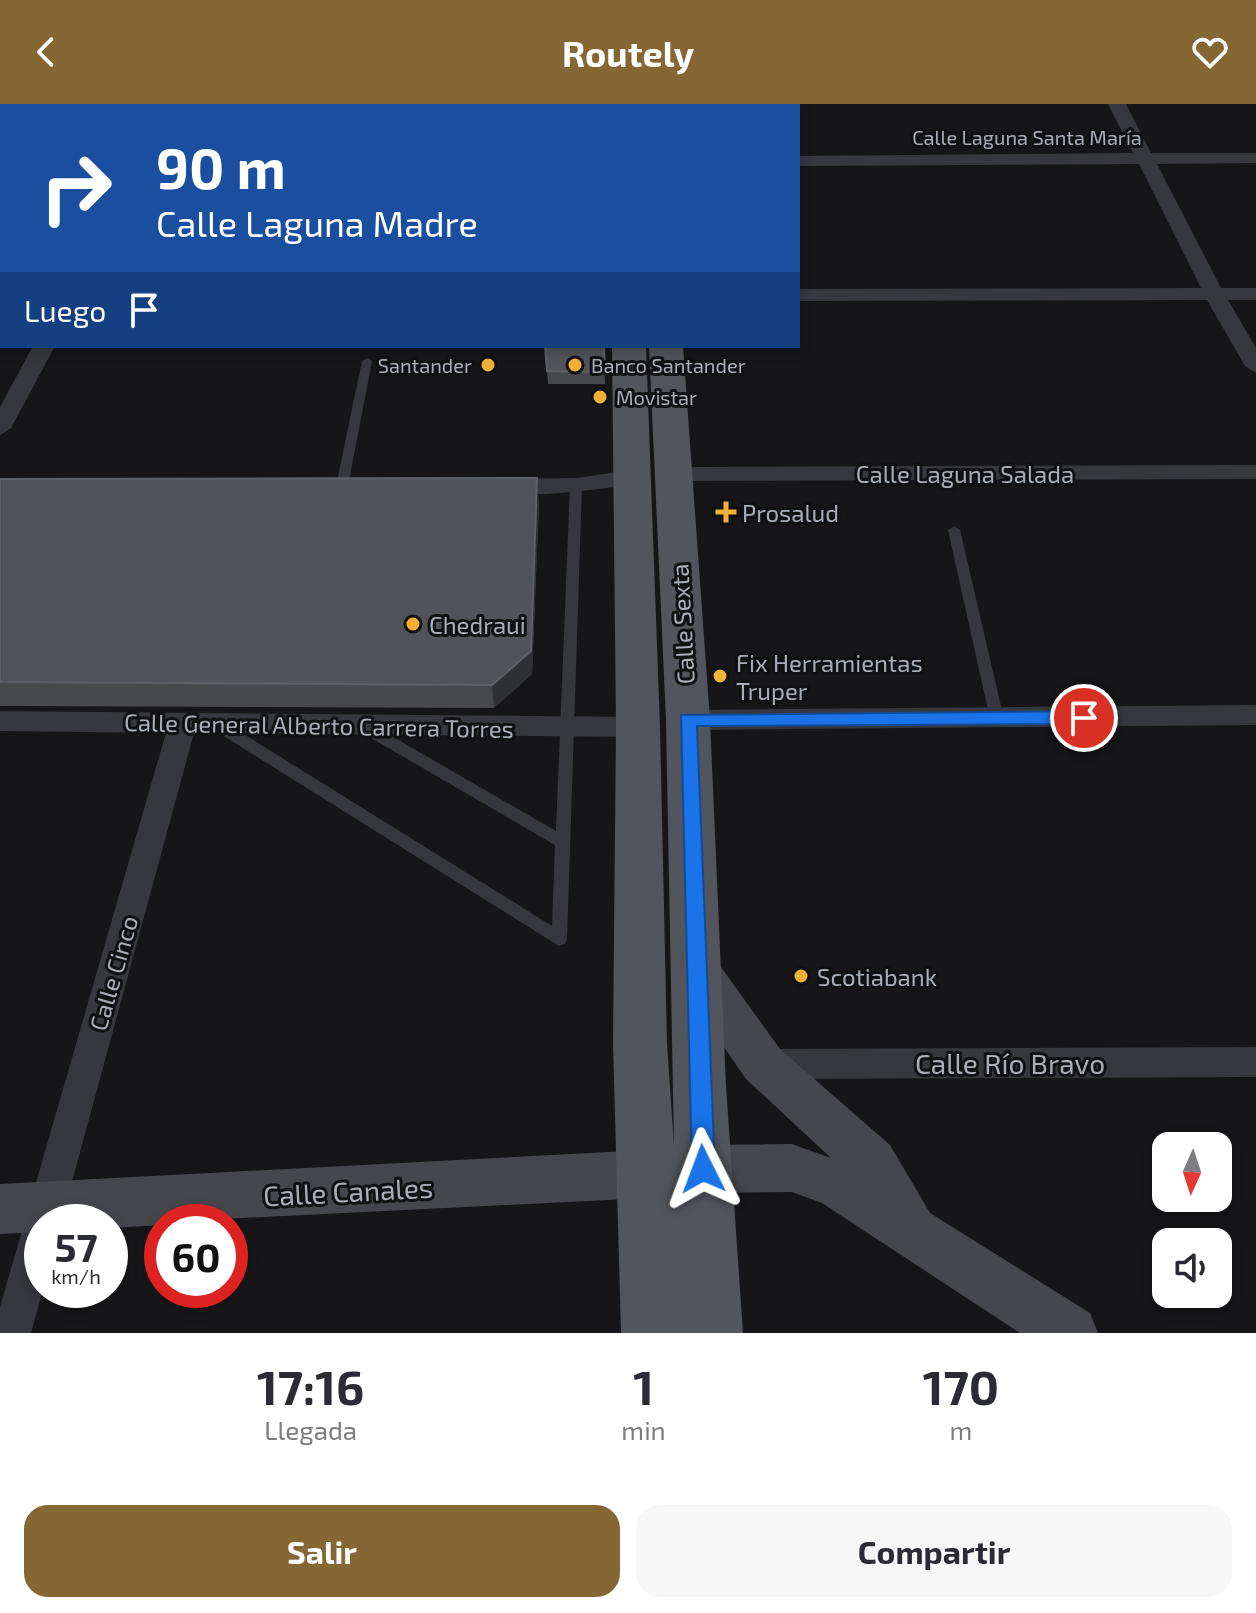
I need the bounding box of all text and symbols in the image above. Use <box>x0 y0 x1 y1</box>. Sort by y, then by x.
icon: back <box>24 30 68 74</box>
icon: heart <box>1188 30 1232 74</box>
text: Routely <box>562 31 694 74</box>
street label: Calle Laguna Santa María <box>912 125 1142 149</box>
text: 90 m <box>156 133 286 200</box>
icon: right <box>24 136 128 240</box>
text: Calle Laguna Madre <box>156 201 478 244</box>
icon: arrive <box>122 288 166 332</box>
text: Luego <box>24 292 106 328</box>
place label: Santander <box>378 353 472 377</box>
place label: Banco Santander <box>591 353 746 377</box>
marker: Santander <box>479 356 497 374</box>
marker: Banco Santander <box>566 356 584 374</box>
place label: Movistar <box>616 385 697 409</box>
marker: Movistar <box>591 388 609 406</box>
street label: Calle Laguna Salada <box>856 459 1074 488</box>
place label: Prosalud <box>742 498 839 527</box>
marker: Prosalud <box>717 503 735 521</box>
street label: Calle Sexta <box>664 563 700 685</box>
place label: Chedraui <box>429 610 526 639</box>
marker: Chedraui <box>404 615 422 633</box>
place label: Fix Herramientas Truper <box>736 648 923 705</box>
marker: Fix Herramientas Truper <box>711 667 729 685</box>
pin <box>1050 684 1118 752</box>
icon: arrive <box>1062 696 1106 740</box>
street label: Calle General Alberto Carrera Torres <box>124 707 514 743</box>
street label: Calle Cinco <box>83 912 143 1034</box>
place label: Scotiabank <box>817 962 937 991</box>
marker: Scotiabank <box>792 967 810 985</box>
street label: Calle Río Bravo <box>915 1046 1105 1080</box>
position arrow <box>661 1127 745 1211</box>
north arrow <box>1152 1132 1232 1212</box>
map controls <box>1152 1132 1232 1308</box>
street label: Calle Canales <box>262 1170 434 1212</box>
speed limit sign: 60 <box>144 1204 248 1308</box>
text: 57 <box>54 1222 98 1270</box>
button: sound <box>1152 1228 1232 1308</box>
text: km/h <box>51 1264 101 1288</box>
text: 17:16 <box>257 1357 364 1415</box>
text: 1 <box>633 1357 654 1415</box>
text: 170 <box>923 1357 999 1415</box>
text: Llegada <box>264 1414 357 1445</box>
text: min <box>621 1414 666 1445</box>
text: m <box>949 1414 972 1445</box>
button: Salir <box>24 1505 620 1597</box>
button: Compartir <box>636 1505 1232 1597</box>

